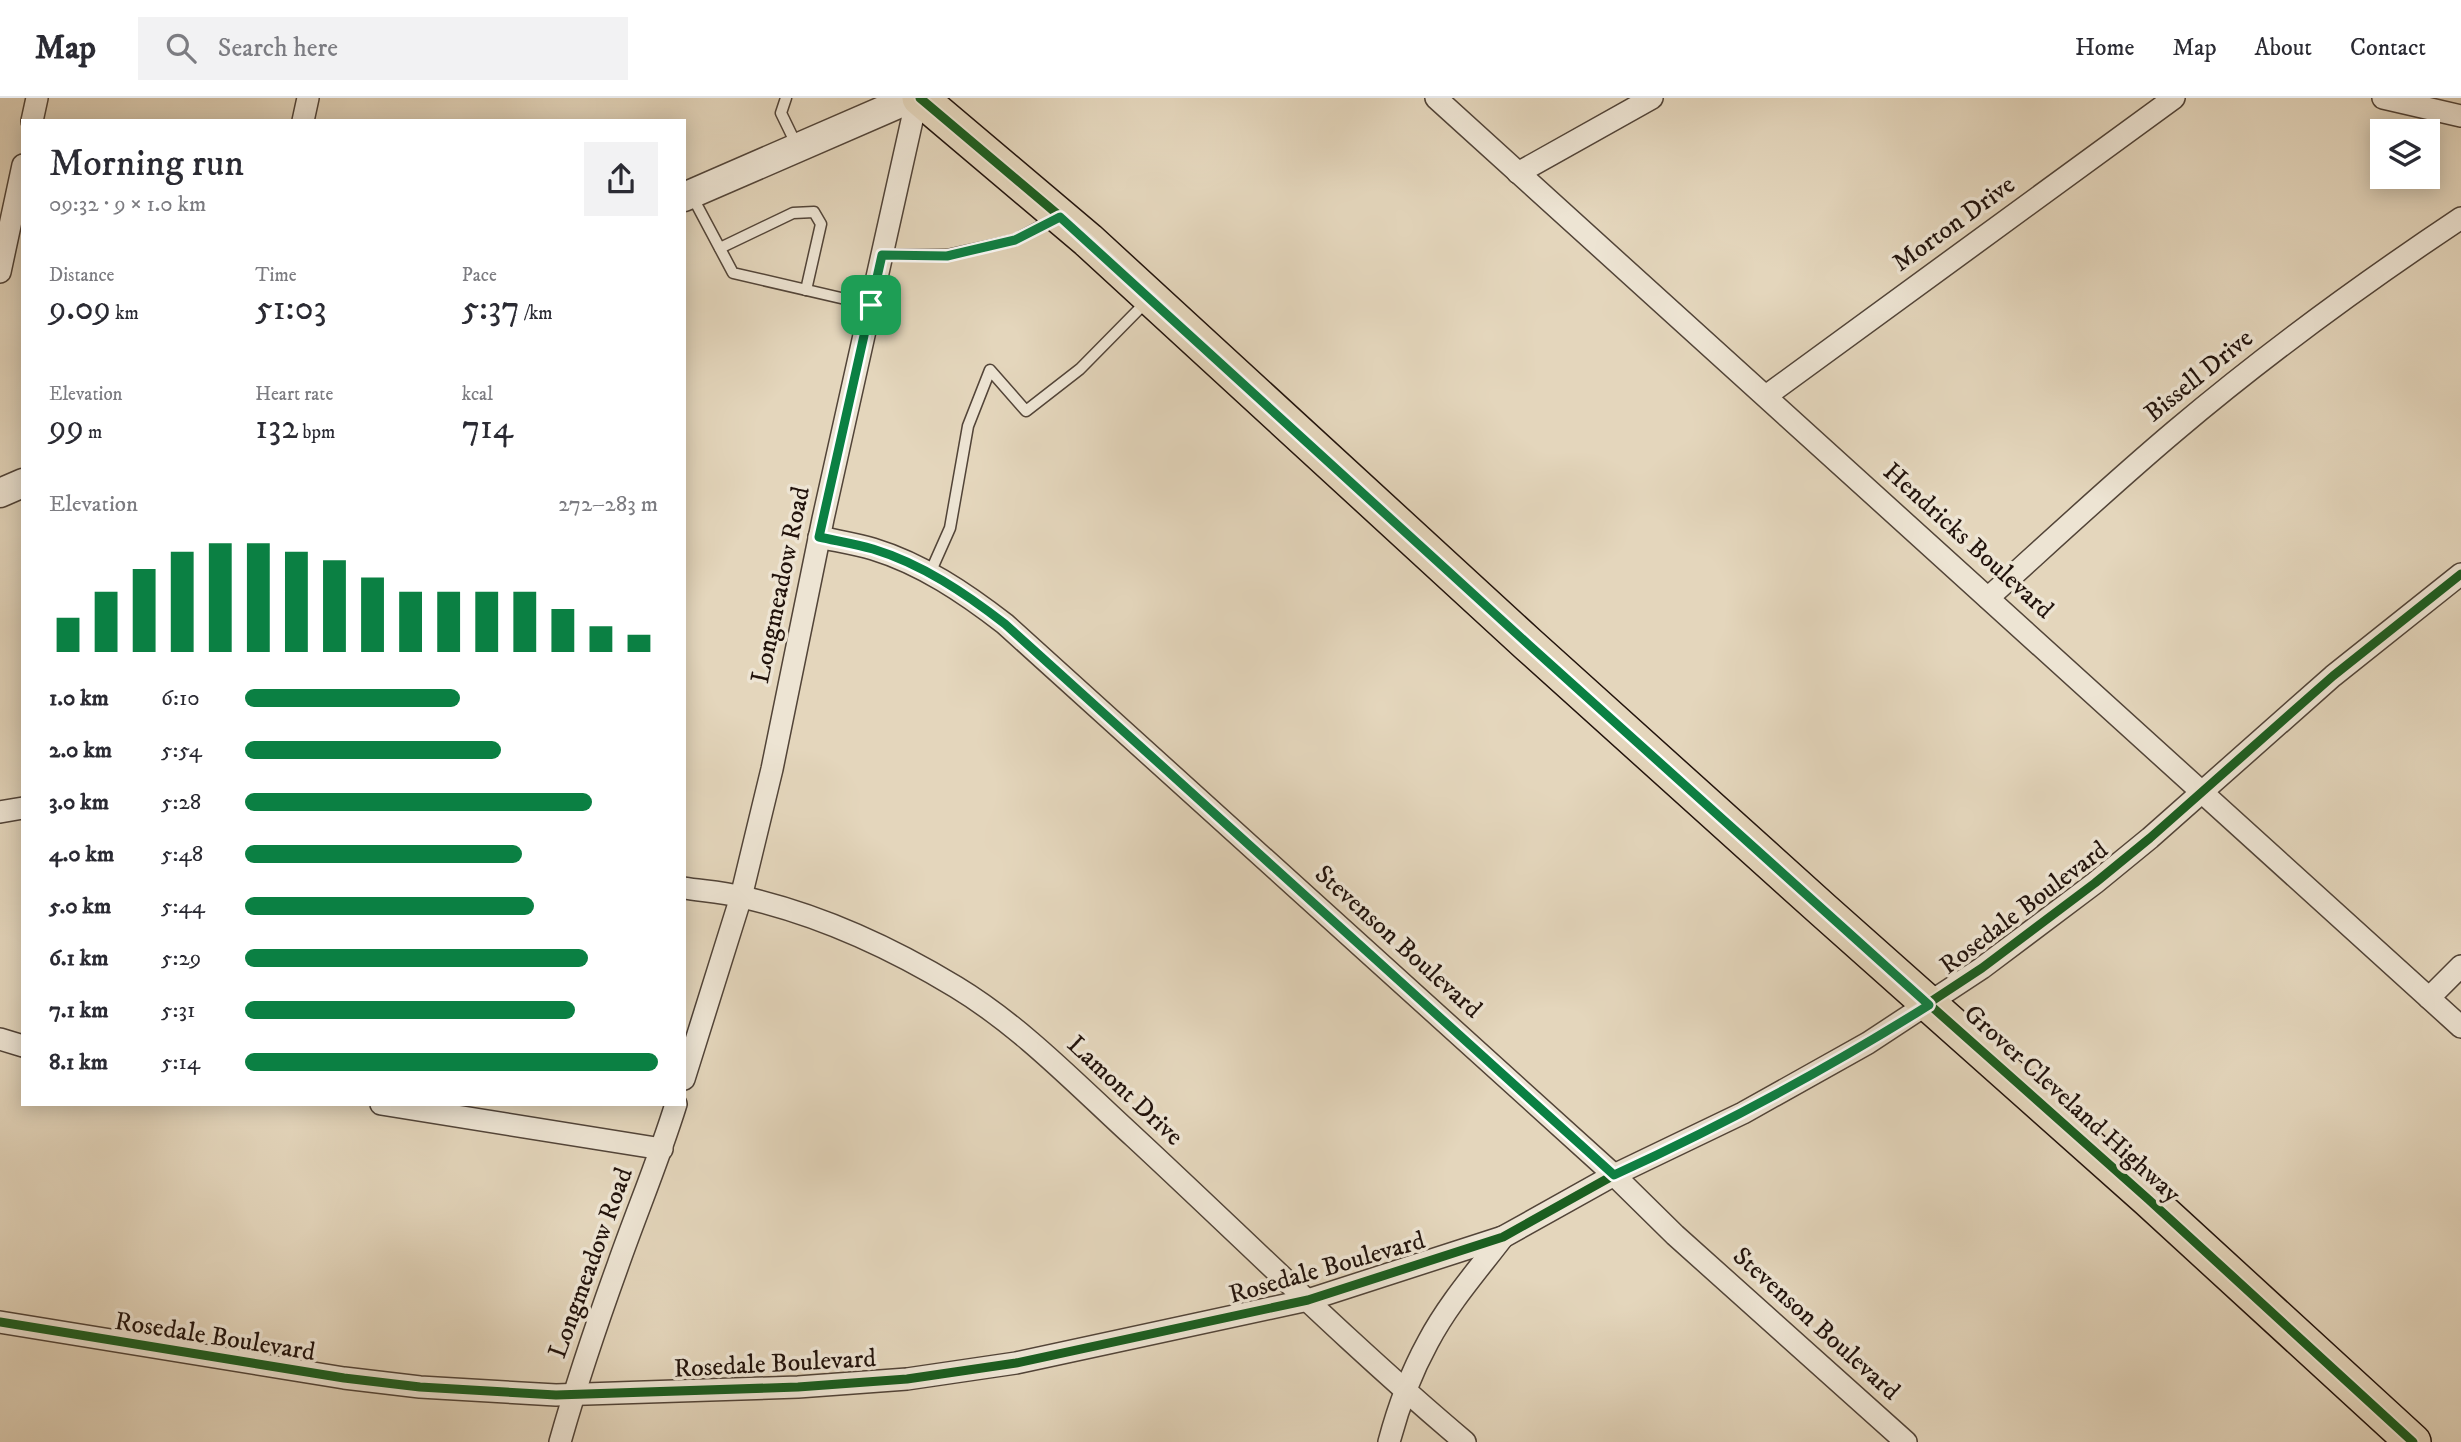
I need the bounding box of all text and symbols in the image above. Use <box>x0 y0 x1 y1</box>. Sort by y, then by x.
search box <box>138 17 628 80</box>
text: Map <box>35 28 96 69</box>
icon: search <box>162 29 200 67</box>
text: Search here <box>218 32 338 65</box>
text: Home <box>2075 33 2134 63</box>
text: Map <box>2172 33 2217 63</box>
text: About <box>2255 33 2312 63</box>
text: Contact <box>2350 33 2426 63</box>
map controls <box>2370 119 2440 189</box>
button: layers <box>2370 119 2440 189</box>
text: Morning run <box>49 140 244 188</box>
button: share <box>584 142 658 216</box>
street label: Morton Drive <box>1886 168 2022 280</box>
text: 09:32 · 9 × 1.0 km <box>49 190 206 219</box>
text: Distance <box>49 264 114 287</box>
text: Time <box>255 264 297 287</box>
text: Pace <box>462 264 497 287</box>
pin <box>841 275 901 335</box>
icon: arrive <box>852 286 890 324</box>
text: 9.09 <box>49 287 111 331</box>
text: 51:03 <box>255 287 327 331</box>
text: 5:37 <box>462 287 520 331</box>
text: km <box>111 302 139 325</box>
text: /km <box>520 302 553 325</box>
street label: Bissell Drive <box>2138 322 2260 430</box>
text: Elevation <box>49 383 123 406</box>
text: Heart rate <box>255 383 333 406</box>
text: kcal <box>462 383 493 406</box>
text: 99 <box>49 406 84 450</box>
text: 132 <box>255 406 298 450</box>
text: 714 <box>462 406 513 450</box>
text: m <box>84 421 102 444</box>
text: bpm <box>298 421 335 444</box>
street label: Hendricks Boulevard <box>1876 456 2060 626</box>
street label: Longmeadow Road <box>744 483 818 686</box>
text: Elevation <box>49 490 138 519</box>
text: 272–283 m <box>558 490 658 519</box>
text: 1.0 km <box>49 684 109 713</box>
text: 6:10 <box>161 684 200 713</box>
text: 2.0 km <box>49 736 112 765</box>
text: 5:54 <box>161 736 202 765</box>
text: 3.0 km <box>49 788 109 817</box>
text: 5:28 <box>161 788 201 817</box>
street label: Rosedale Boulevard <box>1933 834 2115 982</box>
text: 4.0 km <box>49 840 114 869</box>
text: 5:48 <box>161 840 203 869</box>
street label: Stevenson Boulevard <box>1307 858 1489 1026</box>
text: 5.0 km <box>49 892 111 921</box>
text: 5:44 <box>161 892 205 921</box>
text: 6.1 km <box>49 944 108 973</box>
text: 5:29 <box>161 944 201 973</box>
text: 7.1 km <box>49 996 109 1025</box>
text: 5:31 <box>161 996 195 1025</box>
street label: Grover Cleveland Highway <box>1956 998 2188 1211</box>
street label: Lamont Drive <box>1060 1029 1190 1153</box>
text: 8.1 km <box>49 1048 108 1077</box>
text: 5:14 <box>161 1048 200 1077</box>
street label: Longmeadow Road <box>541 1163 641 1363</box>
street label: Rosedale Boulevard <box>1225 1224 1429 1312</box>
street label: Stevenson Boulevard <box>1725 1240 1907 1408</box>
street label: Rosedale Boulevard <box>112 1305 318 1369</box>
street label: Rosedale Boulevard <box>673 1342 877 1386</box>

